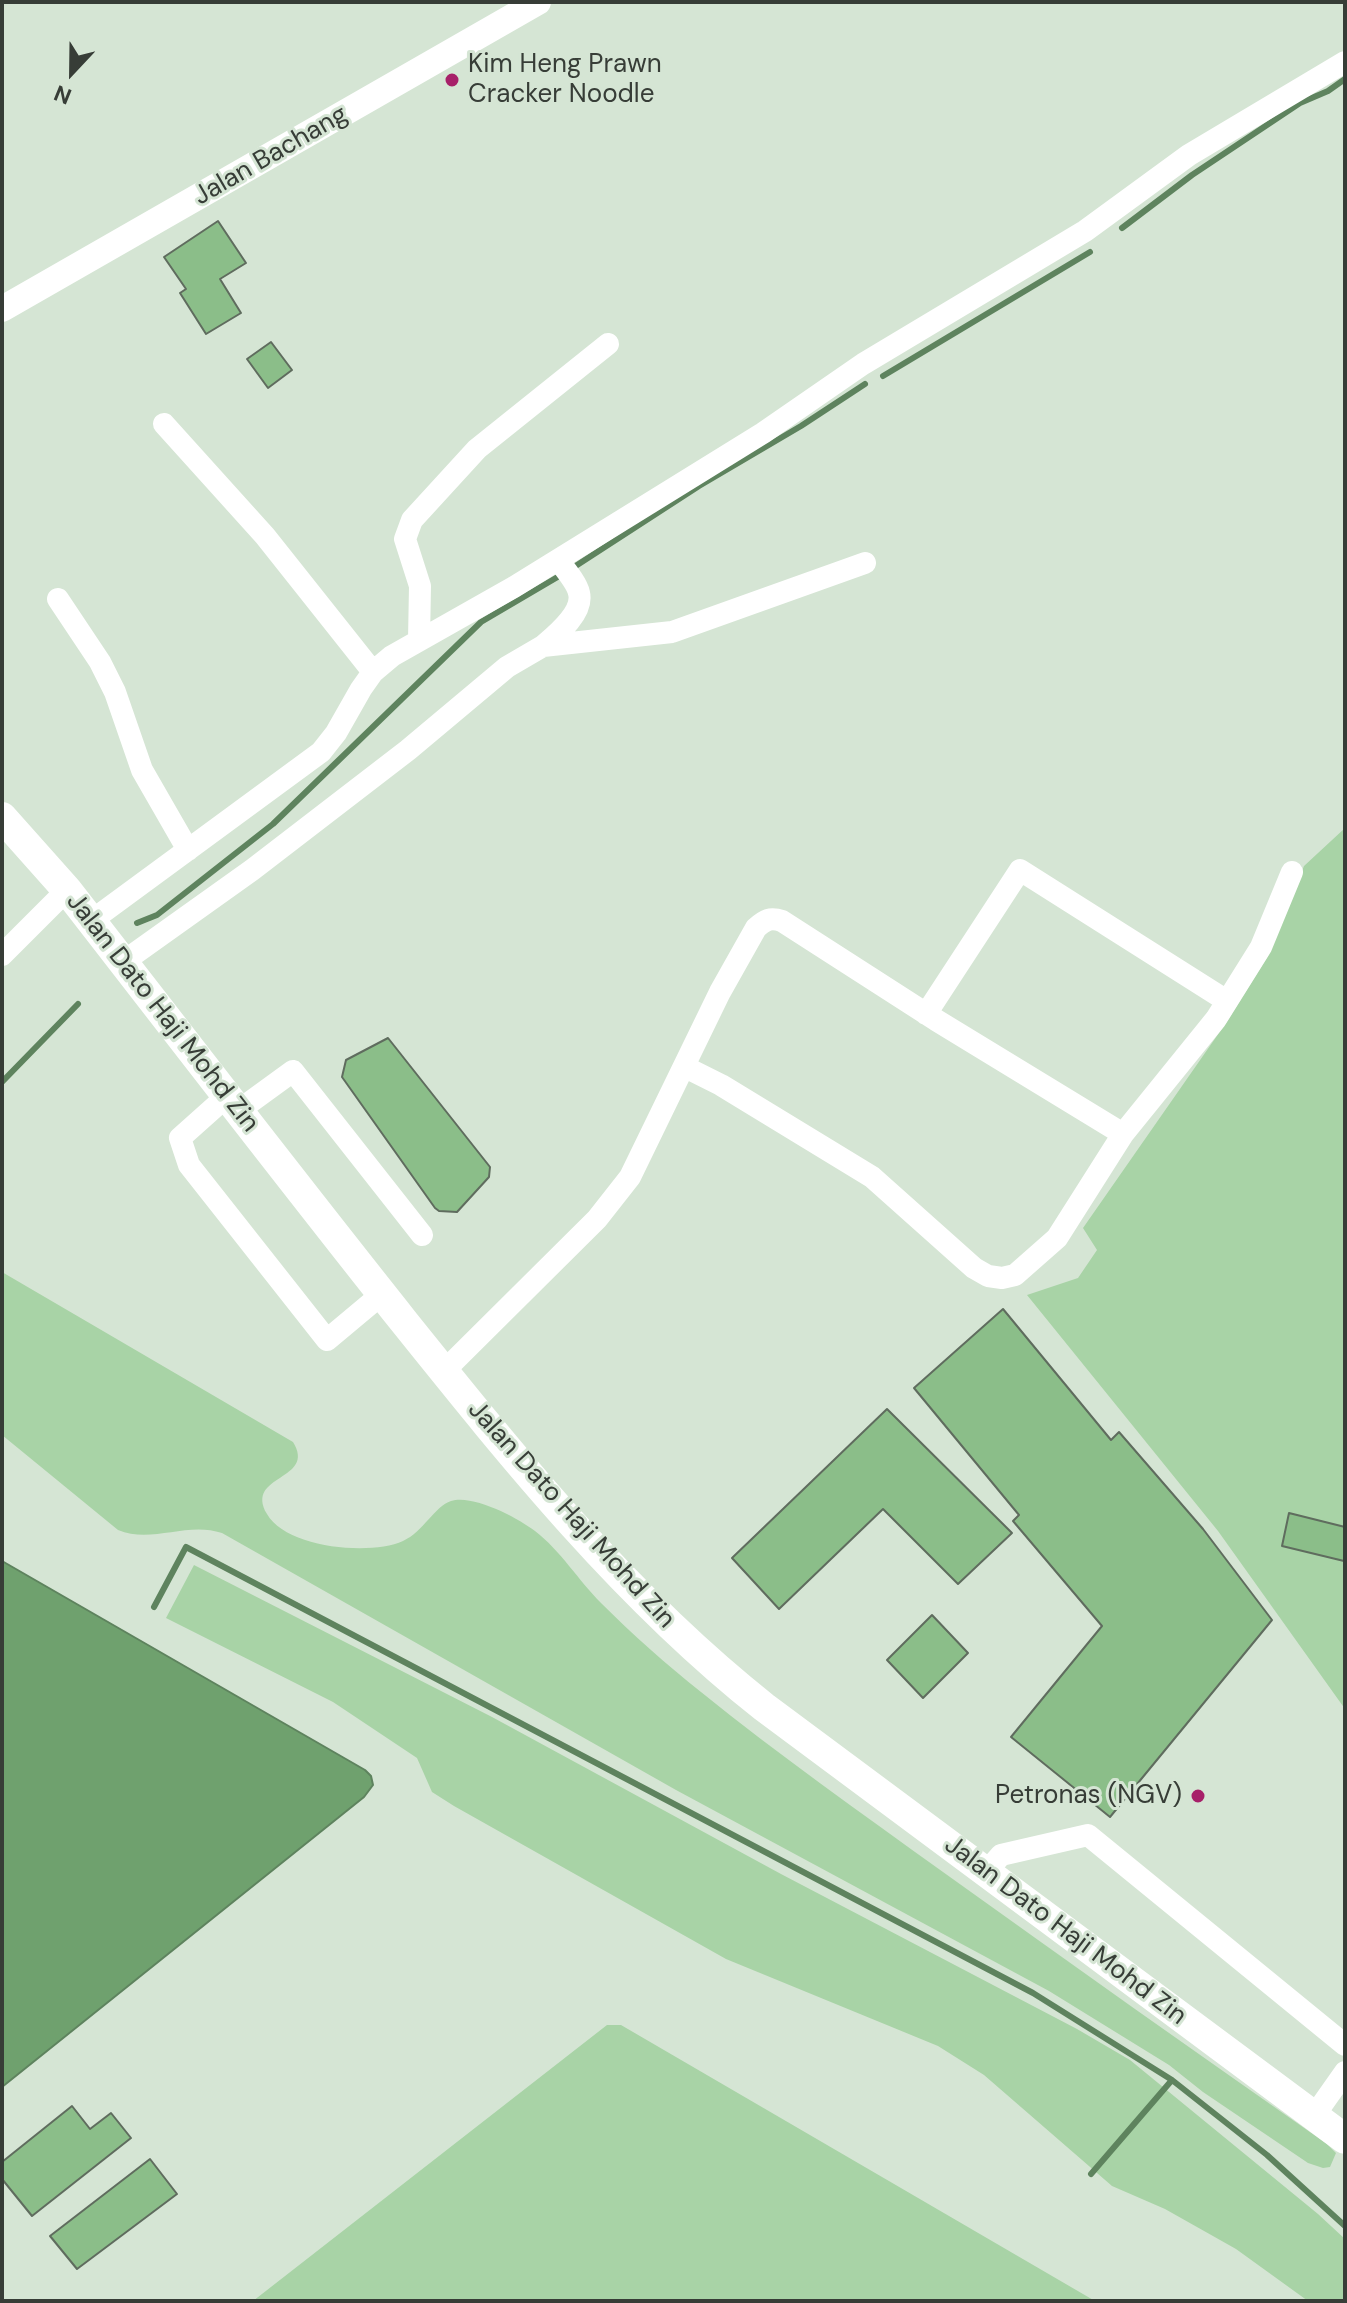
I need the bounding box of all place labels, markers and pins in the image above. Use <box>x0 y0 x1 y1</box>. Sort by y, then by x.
place label: Kim Heng Prawn Cracker Noodle <box>468 49 662 110</box>
marker: Kim Heng Prawn Cracker Noodle <box>443 71 461 89</box>
place label: Petronas (NGV) <box>995 1780 1182 1812</box>
marker: Petronas (NGV) <box>1189 1787 1207 1805</box>

